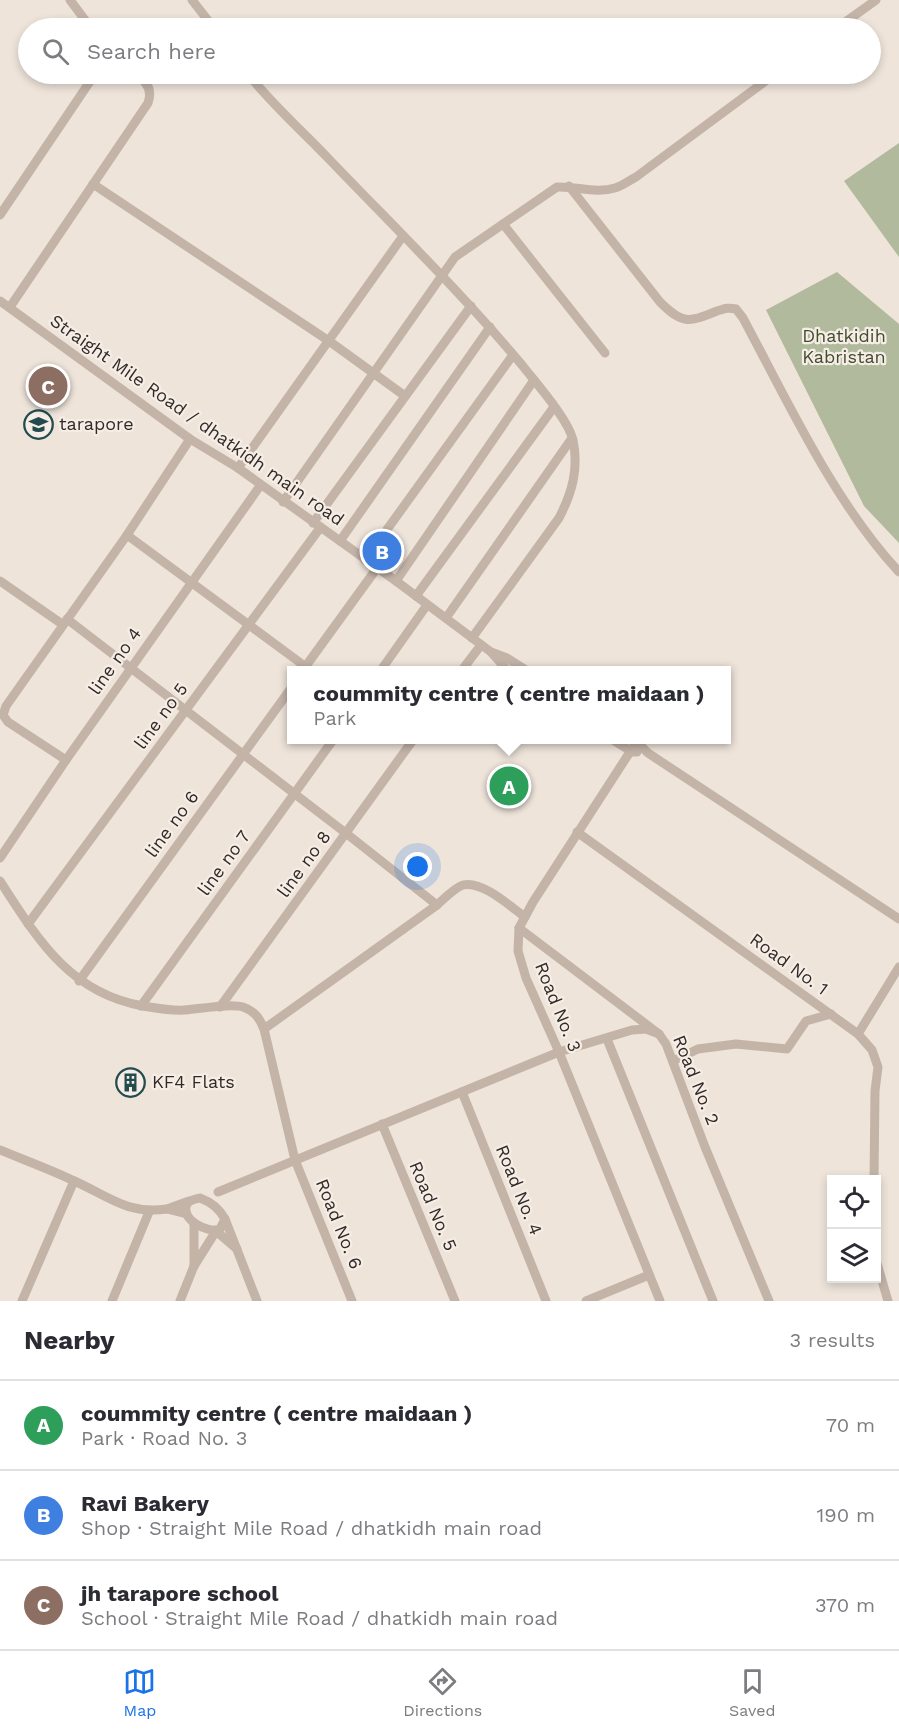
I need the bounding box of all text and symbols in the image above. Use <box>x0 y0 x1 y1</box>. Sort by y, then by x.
search box <box>18 18 881 84</box>
icon: search <box>39 35 72 68</box>
text: Search here <box>87 39 216 64</box>
street label: Straight Mile Road / dhatkidh main road <box>46 310 348 530</box>
park label: Dhatkidih Kabristan <box>802 325 886 367</box>
pin: C <box>28 364 68 408</box>
school or university icon: tarapore <box>22 408 54 440</box>
place label: tarapore <box>59 413 134 434</box>
pin: B <box>362 528 401 574</box>
street label: line no 4 <box>84 623 145 698</box>
popup <box>287 666 731 744</box>
street label: line no 5 <box>130 679 192 753</box>
text: coummity centre ( centre maidaan ) <box>313 681 705 706</box>
text: Park <box>313 706 356 730</box>
pin: A <box>490 764 528 808</box>
street label: line no 6 <box>140 786 203 861</box>
street label: line no 7 <box>193 826 254 899</box>
street label: line no 8 <box>272 826 335 901</box>
your location <box>403 852 432 881</box>
street label: Road No. 1 <box>746 928 832 999</box>
street label: Road No. 3 <box>531 959 586 1055</box>
street label: Road No. 2 <box>669 1032 724 1128</box>
building icon: KF4 Flats <box>115 1066 147 1098</box>
place label: KF4 Flats <box>152 1071 235 1092</box>
street label: Road No. 4 <box>492 1142 547 1238</box>
street label: Road No. 5 <box>405 1158 462 1254</box>
map controls <box>827 1175 881 1283</box>
button: locate <box>827 1175 881 1229</box>
street label: Road No. 6 <box>312 1176 367 1272</box>
button: layers <box>827 1229 881 1283</box>
text: Nearby <box>24 1325 115 1355</box>
text: 3 results <box>790 1328 875 1352</box>
text: coummity centre ( centre maidaan ) <box>81 1401 472 1426</box>
text: A <box>37 1413 50 1437</box>
text: 70 m <box>826 1413 875 1437</box>
text: Park · Road No. 3 <box>81 1426 247 1450</box>
text: Ravi Bakery <box>81 1491 209 1516</box>
text: B <box>37 1503 50 1527</box>
text: 190 m <box>817 1503 875 1527</box>
text: Shop · Straight Mile Road / dhatkidh main road <box>81 1516 542 1540</box>
text: jh tarapore school <box>81 1581 278 1606</box>
text: C <box>37 1593 50 1617</box>
text: 370 m <box>815 1593 875 1617</box>
text: School · Straight Mile Road / dhatkidh main road <box>81 1606 558 1630</box>
tab: Map <box>123 1665 156 1720</box>
tab: Directions <box>403 1665 482 1720</box>
tab: Saved <box>729 1665 776 1720</box>

